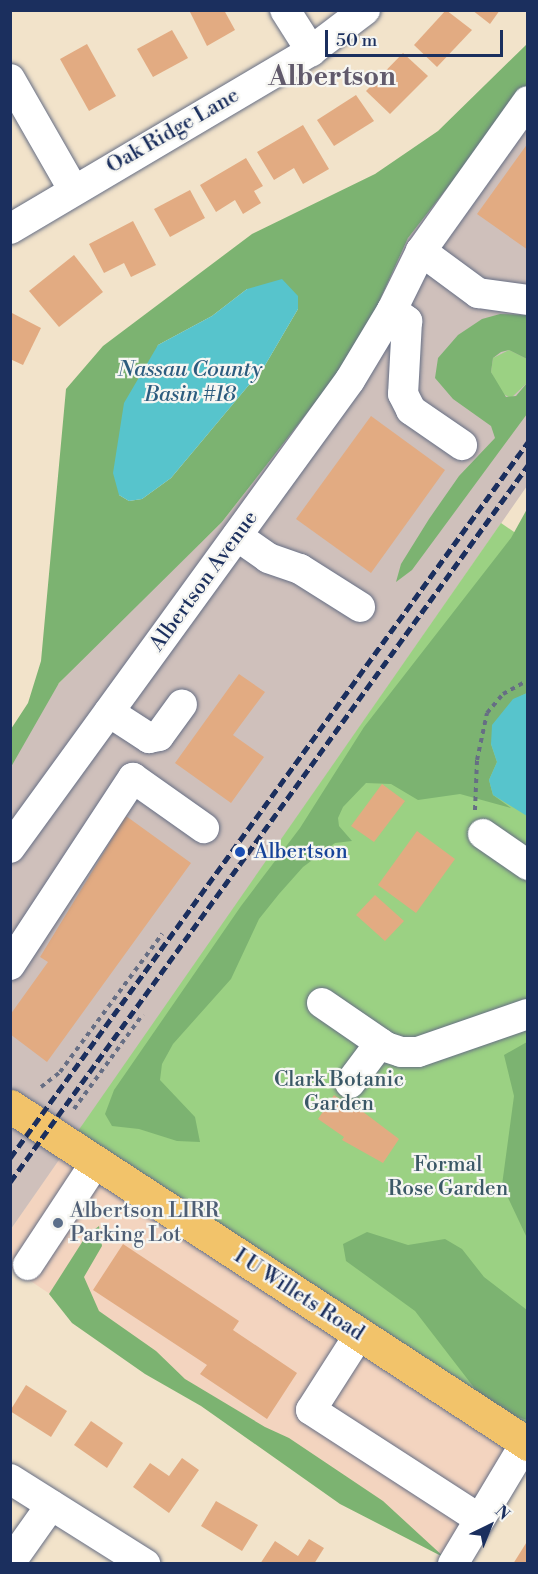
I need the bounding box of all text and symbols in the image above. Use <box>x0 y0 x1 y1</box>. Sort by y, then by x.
scale bar <box>328 18 506 56</box>
text: 50 m <box>336 29 377 52</box>
district label: Albertson <box>268 62 396 94</box>
street label: Oak Ridge Lane <box>102 83 244 179</box>
water label: Nassau County Basin #18 <box>118 356 262 408</box>
street label: Albertson Avenue <box>145 506 263 656</box>
place label: Albertson <box>254 839 348 865</box>
marker: Albertson <box>231 843 249 861</box>
park label: Clark Botanic Garden <box>274 1067 404 1117</box>
park label: Formal Rose Garden <box>388 1152 508 1202</box>
place label: Albertson LIRR Parking Lot <box>70 1198 219 1248</box>
marker: Albertson LIRR Parking Lot <box>51 1216 65 1230</box>
street label: I U Willets Road <box>229 1244 369 1346</box>
north arrow <box>460 1496 520 1556</box>
text: N <box>491 1501 514 1524</box>

